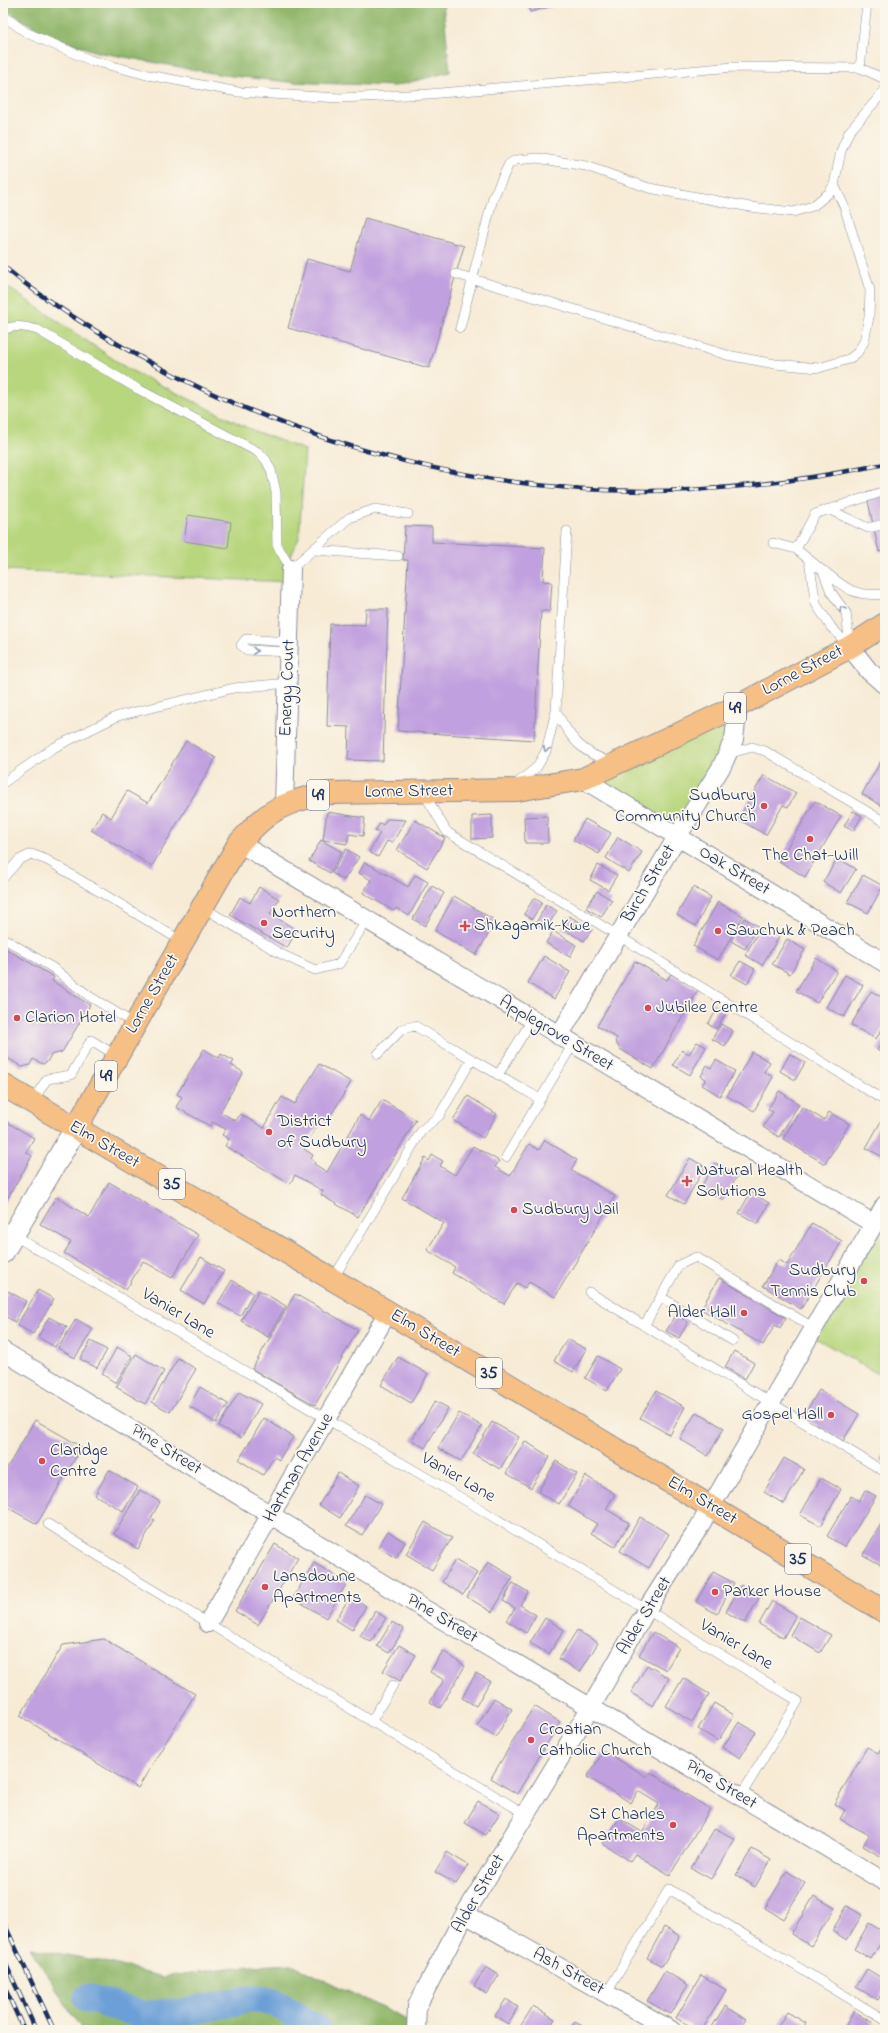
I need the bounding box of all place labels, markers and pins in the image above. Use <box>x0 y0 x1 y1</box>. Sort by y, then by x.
place label: Sudbury Community Church <box>615 783 756 830</box>
marker: Sudbury Community Church <box>759 801 769 811</box>
marker: The Chat-Will <box>805 834 815 844</box>
place label: The Chat-Will <box>762 843 858 869</box>
place label: Northern Security <box>272 900 336 947</box>
place label: Shkagamik-Kwe <box>474 913 591 940</box>
marker: Northern Security <box>259 918 269 928</box>
place label: Sawchuk & Peach <box>726 918 854 944</box>
marker: Shkagamik-Kwe <box>459 920 471 932</box>
marker: Sawchuk & Peach <box>713 926 723 936</box>
place label: Jubilee Centre <box>656 995 759 1021</box>
marker: Jubilee Centre <box>643 1003 653 1013</box>
place label: Clarion Hotel <box>25 1005 116 1031</box>
marker: Clarion Hotel <box>12 1013 22 1023</box>
place label: District of Sudbury <box>276 1109 366 1156</box>
marker: District of Sudbury <box>264 1127 274 1137</box>
place label: Natural Health Solutions <box>696 1158 803 1205</box>
marker: Natural Health Solutions <box>681 1175 693 1187</box>
place label: Sudbury Jail <box>522 1197 619 1223</box>
marker: Sudbury Jail <box>509 1205 519 1215</box>
place label: Sudbury Tennis Club <box>770 1258 856 1305</box>
marker: Sudbury Tennis Club <box>859 1276 869 1286</box>
place label: Alder Hall <box>667 1300 736 1326</box>
marker: Alder Hall <box>739 1308 749 1318</box>
place label: Gospel Hall <box>742 1402 823 1428</box>
marker: Gospel Hall <box>826 1410 836 1420</box>
place label: Claridge Centre <box>50 1438 109 1485</box>
marker: Claridge Centre <box>37 1456 47 1466</box>
place label: Lansdowne Apartments <box>273 1564 361 1611</box>
place label: Parker House <box>723 1579 822 1605</box>
marker: Lansdowne Apartments <box>260 1582 270 1592</box>
marker: Parker House <box>710 1587 720 1597</box>
place label: Croatian Catholic Church <box>539 1717 652 1764</box>
marker: Croatian Catholic Church <box>526 1735 536 1745</box>
place label: St Charles Apartments <box>577 1802 665 1849</box>
marker: St Charles Apartments <box>668 1820 678 1830</box>

